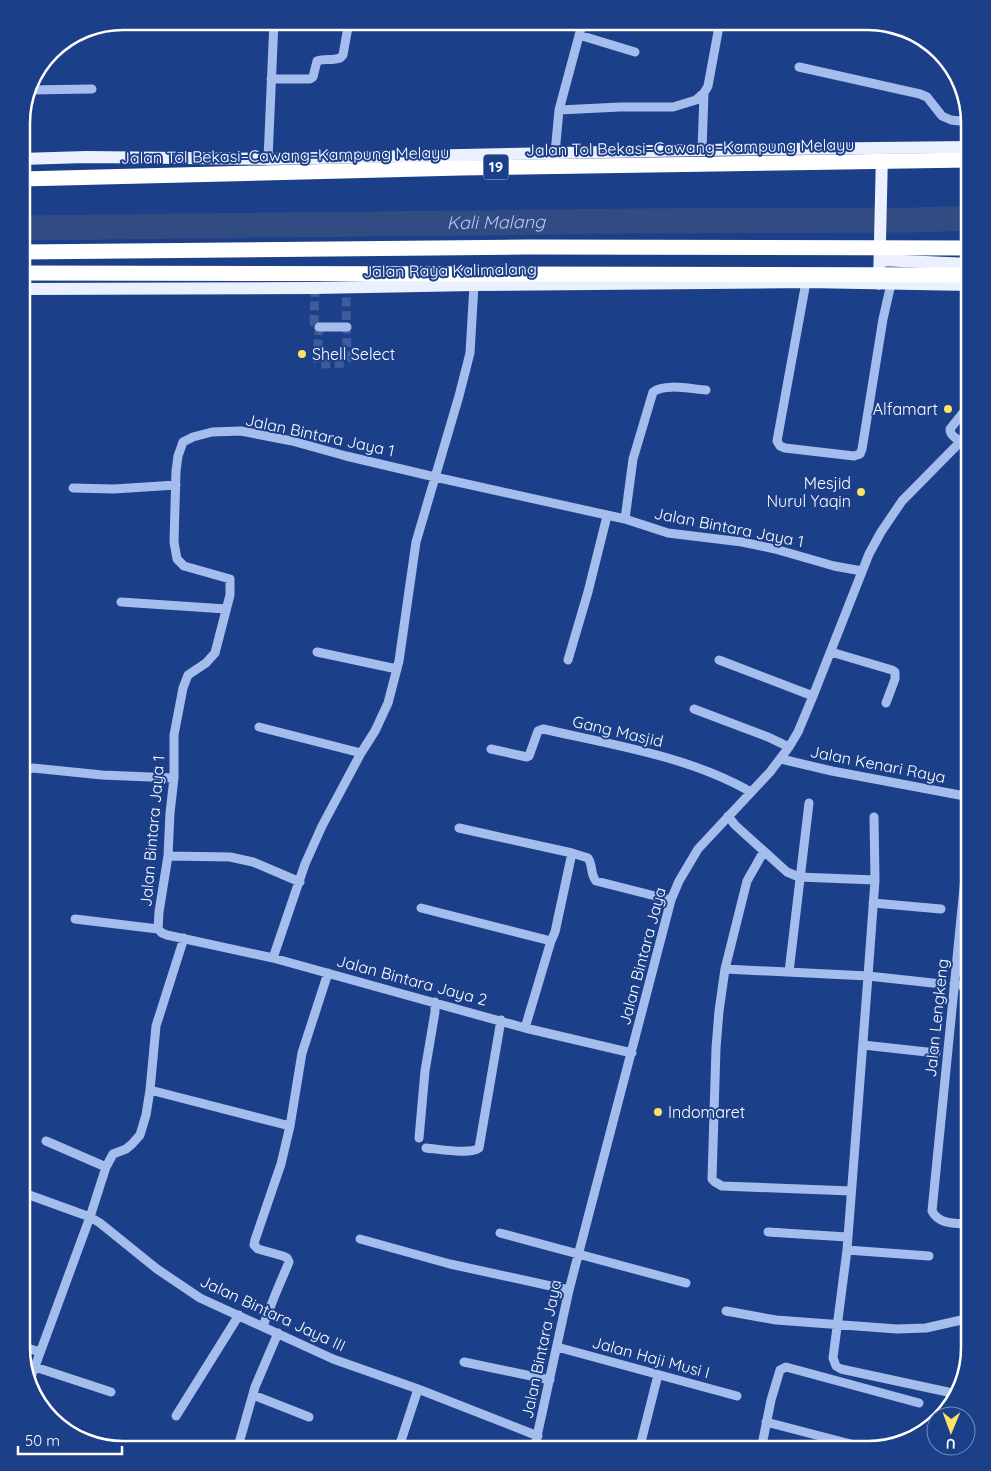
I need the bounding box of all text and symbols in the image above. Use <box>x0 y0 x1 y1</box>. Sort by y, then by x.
street label: Jalan Tol Bekasi–Cawang–Kampung Melayu <box>526 134 854 160</box>
street label: Jalan Tol Bekasi–Cawang–Kampung Melayu <box>121 142 449 168</box>
road number: 19 <box>484 154 508 180</box>
water label: Kali Malang <box>447 210 547 234</box>
street label: Jalan Raya Kalimalang <box>363 258 537 282</box>
place label: Shell Select <box>312 344 395 364</box>
marker: Shell Select <box>296 348 308 360</box>
place label: Alfamart <box>873 399 938 419</box>
marker: Alfamart <box>942 403 954 415</box>
street label: Jalan Bintara Jaya 1 <box>244 409 396 461</box>
place label: Mesjid Nurul Yaqin <box>766 473 851 511</box>
marker: Mesjid Nurul Yaqin <box>855 486 867 498</box>
street label: Jalan Bintara Jaya 1 <box>652 503 806 551</box>
street label: Gang Masjid <box>571 711 665 751</box>
street label: Jalan Kenari Raya <box>809 741 947 787</box>
street label: Jalan Bintara Jaya 1 <box>135 754 169 908</box>
street label: Jalan Bintara Jaya <box>614 885 670 1027</box>
street label: Jalan Bintara Jaya 2 <box>335 950 490 1010</box>
street label: Jalan Lengkeng <box>920 958 952 1078</box>
place label: Indomaret <box>668 1102 745 1122</box>
marker: Indomaret <box>652 1106 664 1118</box>
street label: Jalan Bintara Jaya III <box>197 1271 349 1355</box>
street label: Jalan Bintara Jaya <box>516 1278 566 1420</box>
street label: Jalan Haji Musi I <box>590 1332 712 1382</box>
north arrow <box>926 1406 976 1456</box>
scale bar <box>18 1424 121 1456</box>
text: 50 m <box>25 1431 60 1450</box>
text: U <box>946 1435 956 1453</box>

